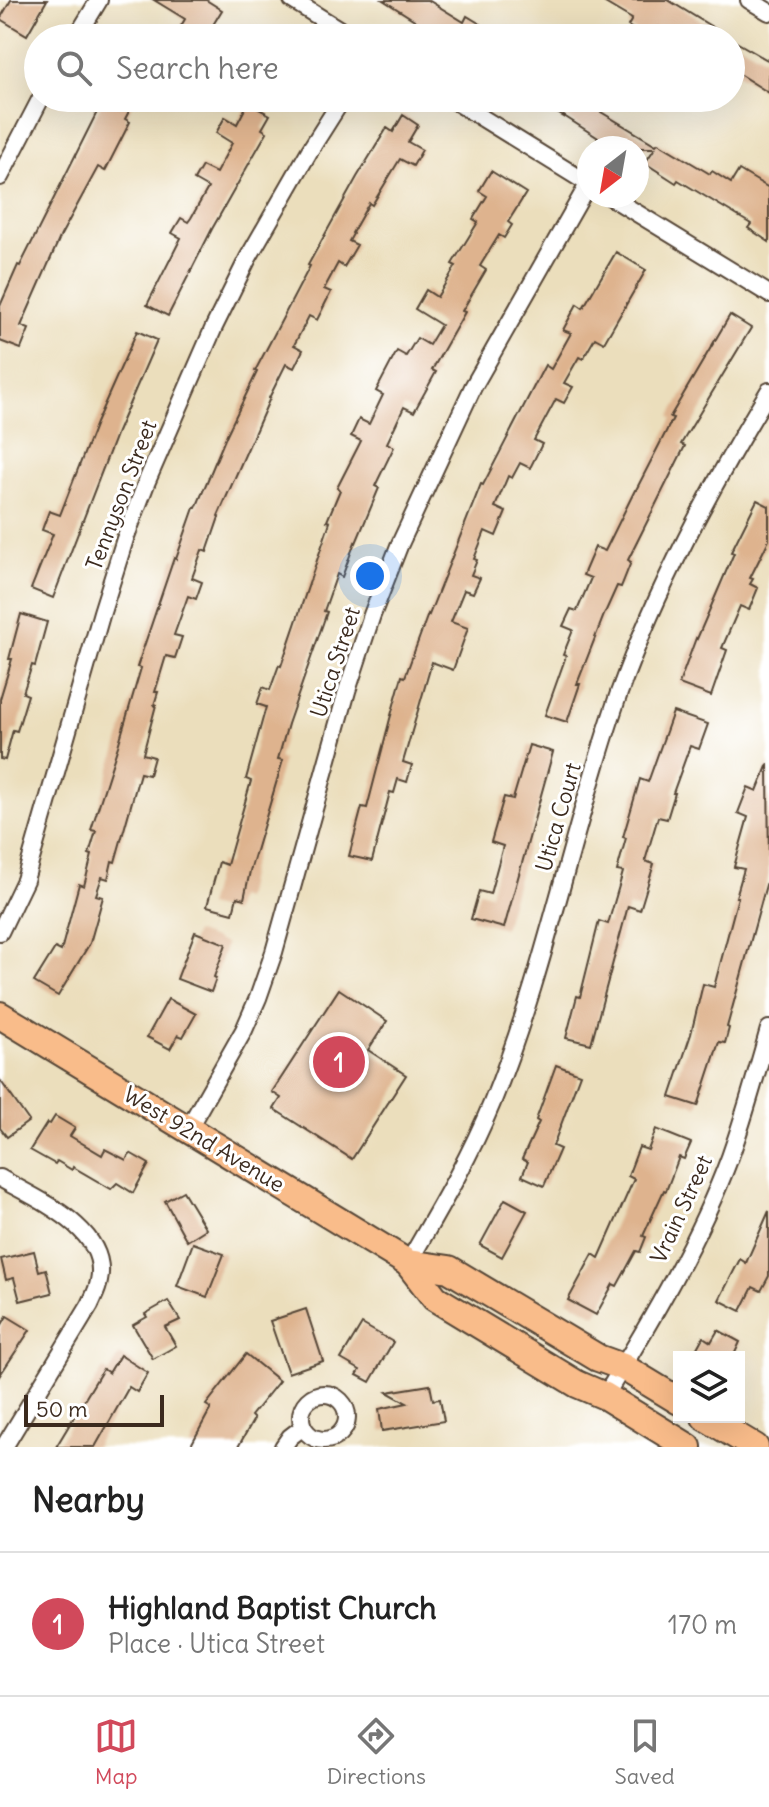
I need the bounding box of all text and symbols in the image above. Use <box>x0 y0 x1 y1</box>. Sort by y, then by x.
search box <box>24 24 745 112</box>
icon: search <box>52 46 96 90</box>
text: Search here <box>116 49 279 87</box>
north arrow <box>577 136 649 208</box>
street label: Tennyson Street <box>79 416 163 574</box>
your location <box>350 556 390 596</box>
street label: Utica Street <box>304 603 366 721</box>
street label: Utica Court <box>529 759 587 875</box>
pin: 1 <box>313 1032 365 1092</box>
street label: West 92nd Avenue <box>118 1080 290 1198</box>
street label: Vrain Street <box>644 1151 718 1267</box>
map controls <box>673 1351 745 1423</box>
button: layers <box>673 1351 745 1423</box>
scale bar <box>24 1391 164 1427</box>
text: 50 m <box>36 1395 88 1423</box>
text: Nearby <box>32 1478 145 1521</box>
text: Highland Baptist Church <box>108 1589 437 1627</box>
text: 1 <box>53 1608 63 1641</box>
text: 170 m <box>668 1608 737 1641</box>
text: Place · Utica Street <box>108 1627 325 1660</box>
tab: Map <box>94 1714 138 1790</box>
tab: Directions <box>327 1714 426 1790</box>
tab: Saved <box>614 1714 675 1790</box>

